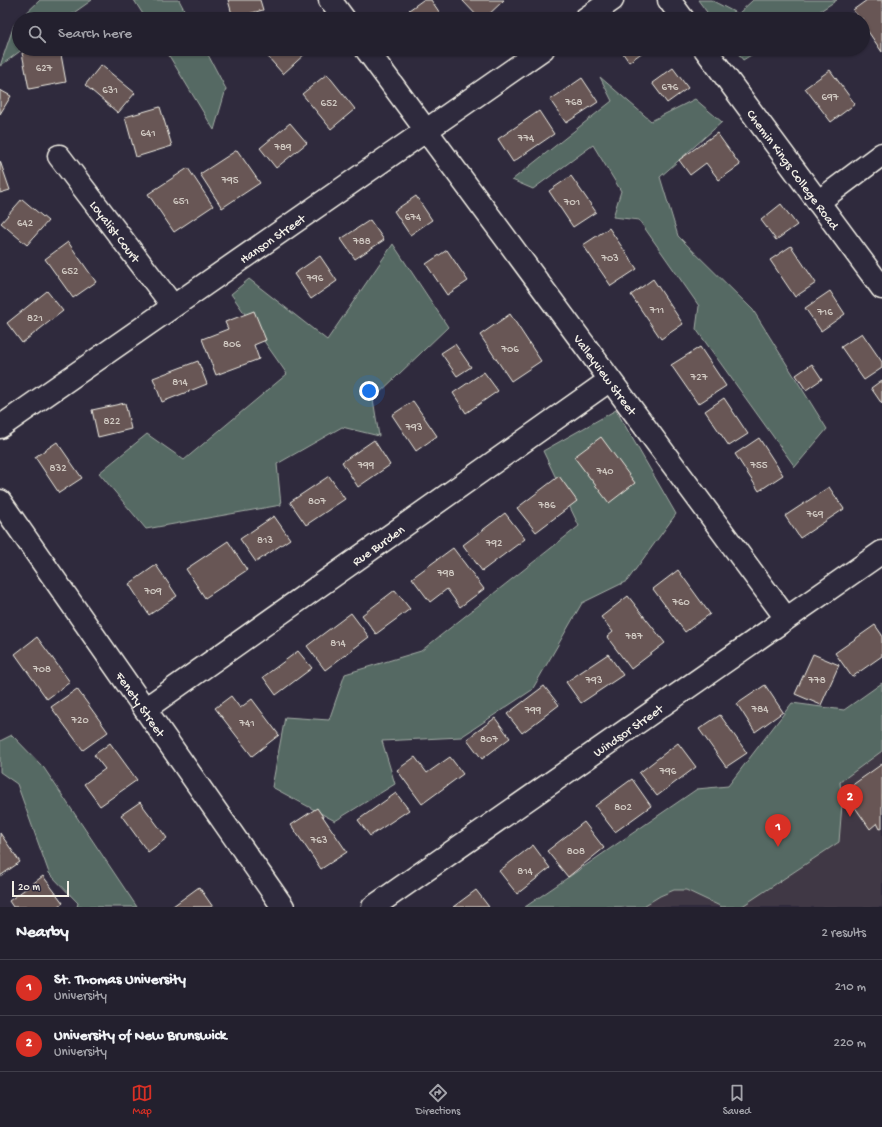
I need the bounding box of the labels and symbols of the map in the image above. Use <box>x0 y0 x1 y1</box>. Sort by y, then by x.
house number: 627 <box>36 63 53 75</box>
house number: 676 <box>662 82 679 94</box>
house number: 631 <box>102 85 118 97</box>
house number: 697 <box>822 92 839 104</box>
house number: 768 <box>564 97 583 109</box>
house number: 652 <box>321 98 338 110</box>
street label: Chemin Kings College Road <box>742 107 842 234</box>
house number: 641 <box>140 128 156 140</box>
house number: 774 <box>517 133 535 145</box>
house number: 789 <box>273 142 292 154</box>
house number: 795 <box>220 175 239 187</box>
house number: 651 <box>173 196 189 208</box>
house number: 701 <box>563 197 580 209</box>
street label: Loyalist Court <box>86 198 143 268</box>
street label: Hanson Street <box>237 211 310 268</box>
house number: 674 <box>405 212 422 224</box>
house number: 642 <box>17 218 34 230</box>
house number: 788 <box>352 236 371 248</box>
house number: 703 <box>600 253 619 265</box>
house number: 652 <box>62 266 79 278</box>
house number: 796 <box>306 273 324 285</box>
house number: 711 <box>649 305 664 317</box>
house number: 716 <box>816 307 833 319</box>
house number: 821 <box>27 313 43 325</box>
street label: Valleyview Street <box>569 331 640 420</box>
house number: 806 <box>223 339 241 351</box>
house number: 706 <box>500 344 519 356</box>
house number: 727 <box>690 372 708 384</box>
house number: 814 <box>172 377 189 389</box>
your location <box>359 381 379 401</box>
house number: 822 <box>104 416 121 428</box>
house number: 793 <box>405 422 423 434</box>
house number: 799 <box>357 460 375 472</box>
house number: 755 <box>749 460 768 472</box>
house number: 832 <box>49 463 67 475</box>
house number: 740 <box>595 466 614 478</box>
house number: 807 <box>308 496 326 508</box>
house number: 786 <box>537 500 556 512</box>
house number: 769 <box>806 509 824 521</box>
street label: Rue Burden <box>350 522 409 570</box>
house number: 813 <box>257 535 273 547</box>
house number: 792 <box>485 538 503 550</box>
house number: 798 <box>436 568 455 580</box>
house number: 709 <box>143 586 162 598</box>
house number: 760 <box>671 597 690 609</box>
house number: 787 <box>624 631 643 643</box>
house number: 814 <box>330 638 347 650</box>
house number: 708 <box>32 664 51 676</box>
street label: Fenety Street <box>111 669 168 742</box>
house number: 793 <box>585 675 603 687</box>
house number: 778 <box>807 675 826 687</box>
street label: Windsor Street <box>591 701 668 761</box>
house number: 784 <box>751 704 769 716</box>
house number: 799 <box>524 705 542 717</box>
house number: 720 <box>70 715 89 727</box>
house number: 741 <box>238 718 255 730</box>
house number: 807 <box>480 734 498 746</box>
house number: 796 <box>659 766 677 778</box>
pin: 2 <box>837 784 863 817</box>
house number: 802 <box>614 802 632 814</box>
pin: 1 <box>765 814 791 847</box>
house number: 763 <box>309 835 328 847</box>
house number: 808 <box>567 846 585 858</box>
house number: 814 <box>517 866 534 878</box>
scale bar <box>12 879 69 898</box>

